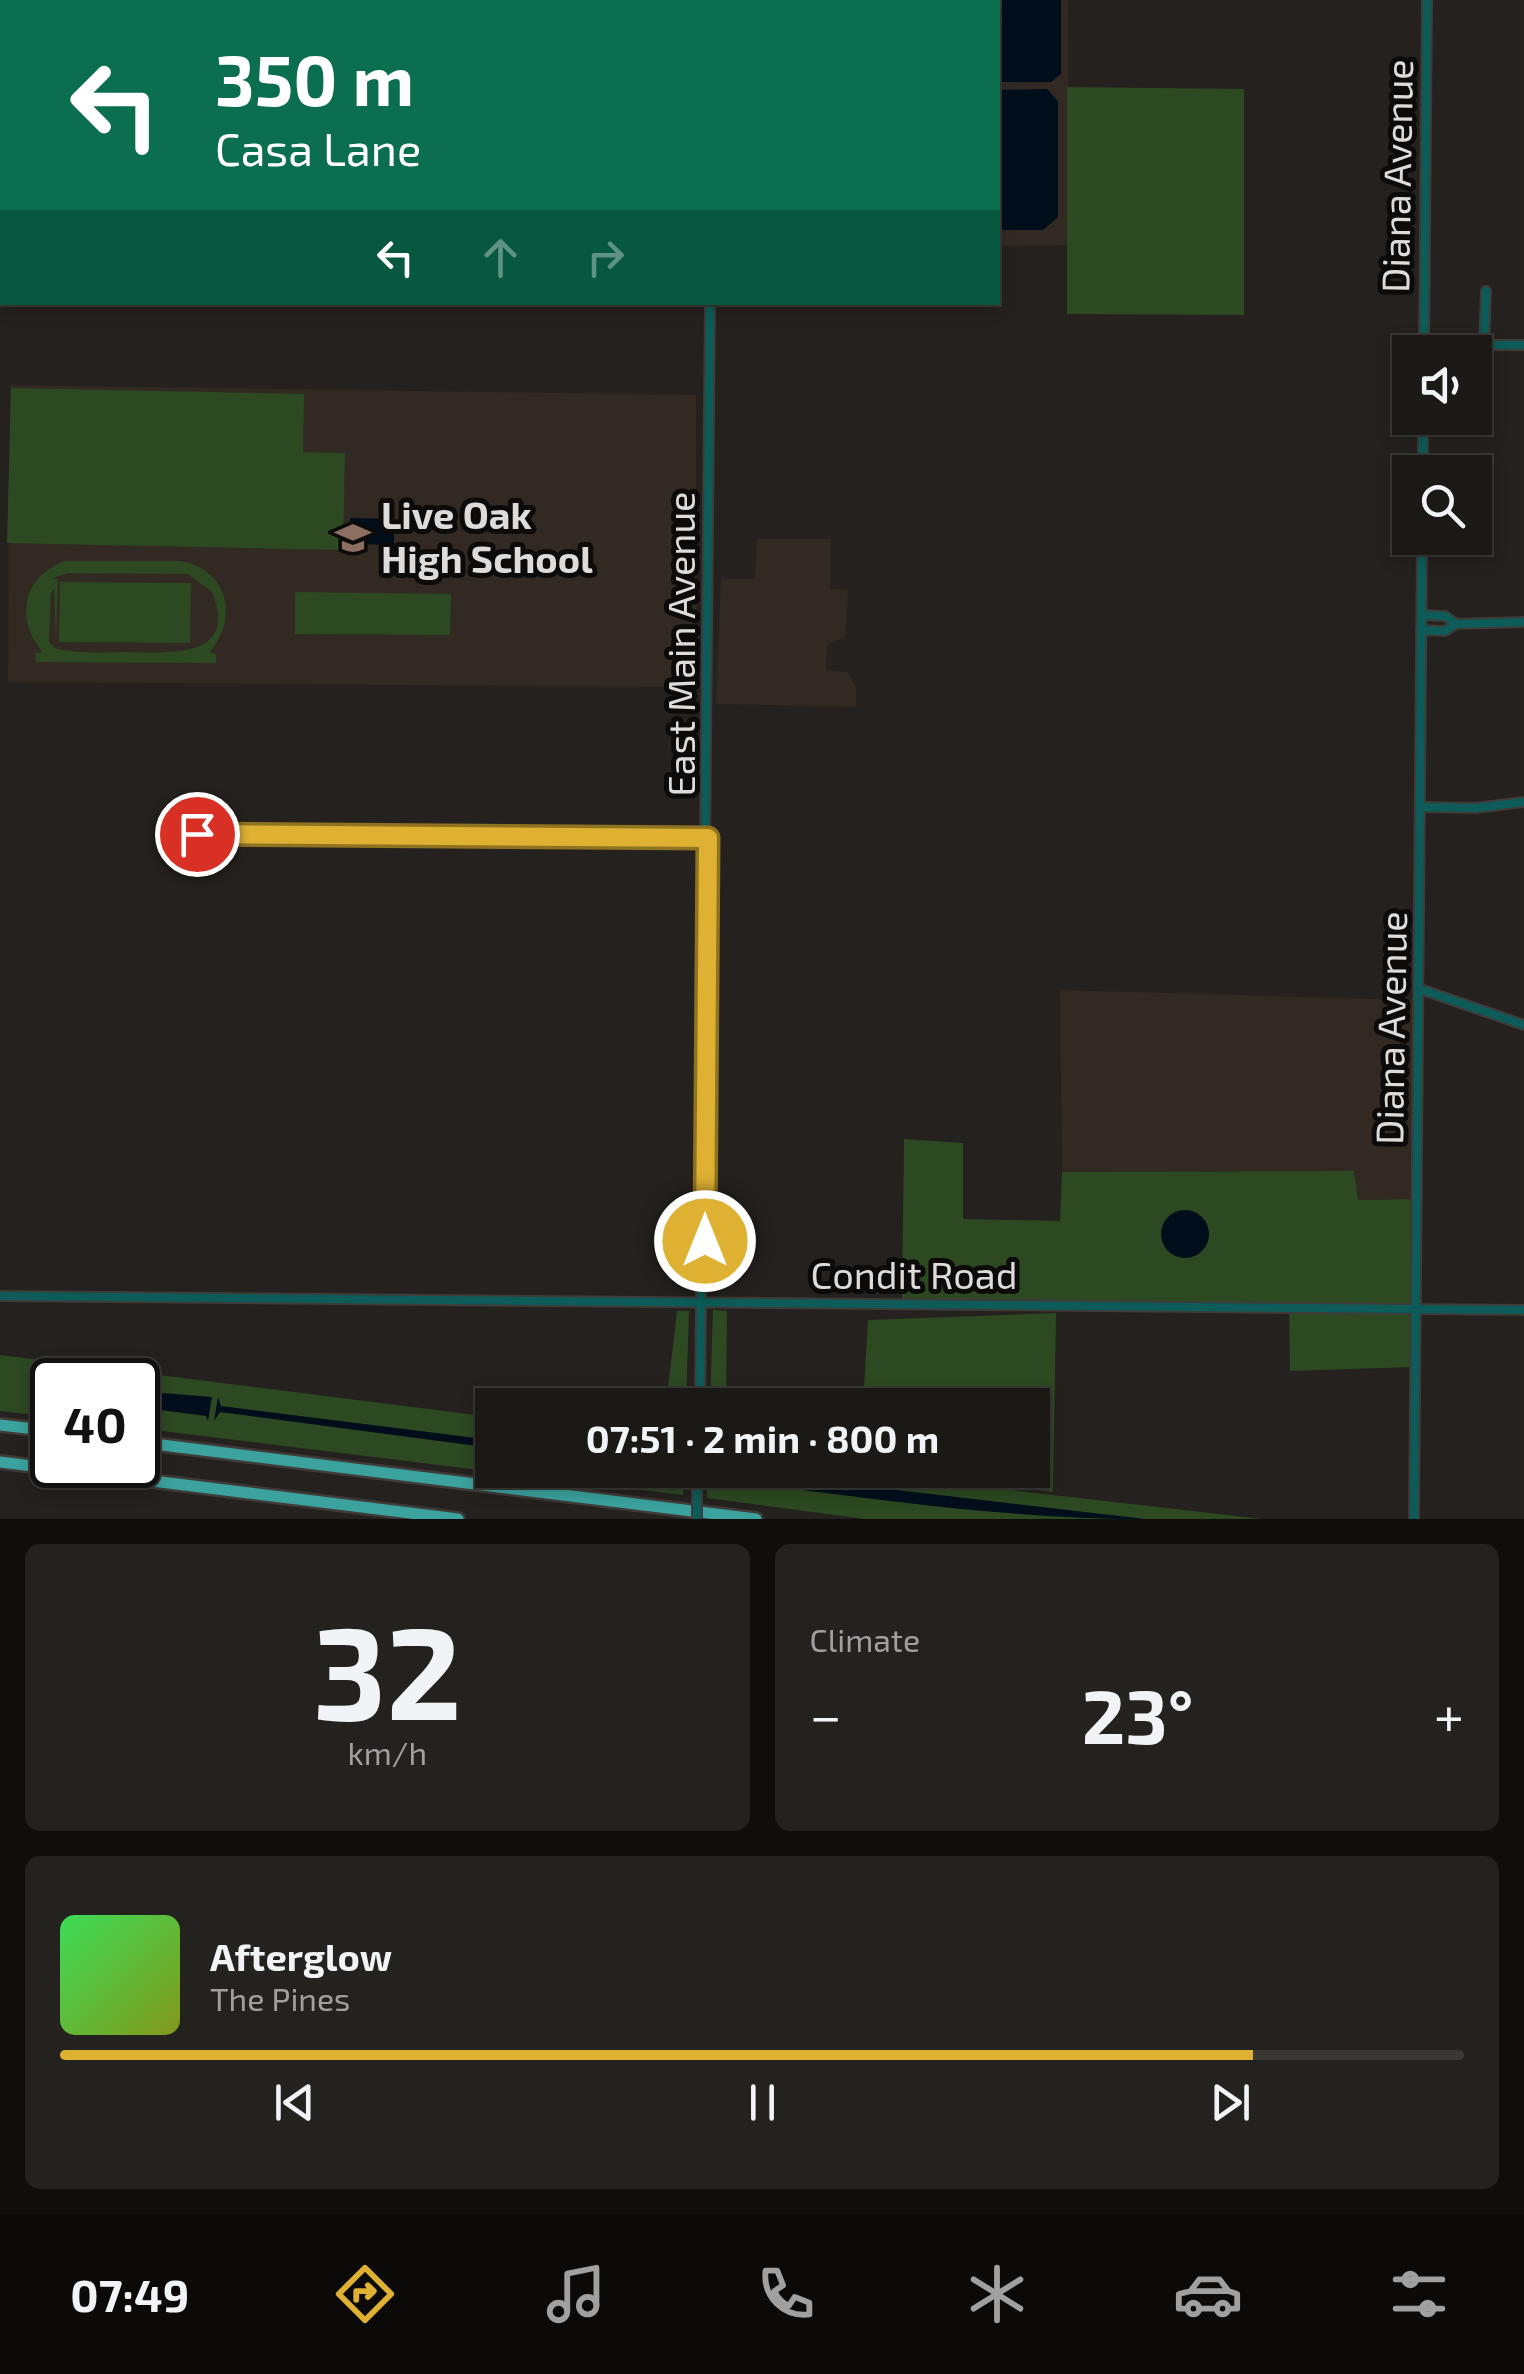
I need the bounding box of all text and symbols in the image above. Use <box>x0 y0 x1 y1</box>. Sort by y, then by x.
text: 350 m <box>215 36 414 120</box>
icon: left <box>50 40 180 170</box>
street label: Diana Avenue <box>1371 59 1421 293</box>
text: Casa Lane <box>215 121 421 175</box>
icon: left <box>368 230 423 285</box>
icon: ahead <box>473 230 528 285</box>
icon: right <box>578 230 633 285</box>
map controls <box>1392 335 1492 555</box>
button: sound <box>1392 335 1492 435</box>
button: search <box>1392 455 1492 555</box>
place label: Live Oak High School <box>381 491 593 581</box>
street label: East Main Avenue <box>657 492 703 797</box>
school or university icon: Live Oak High School <box>334 519 372 557</box>
pin <box>155 792 240 877</box>
icon: arrive <box>170 807 225 862</box>
street label: Diana Avenue <box>1365 911 1415 1145</box>
position arrow <box>653 1189 757 1293</box>
street label: Condit Road <box>811 1251 1018 1297</box>
speed limit sign: 40 <box>30 1358 160 1488</box>
text: 07:51 · 2 min · 800 m <box>586 1415 939 1461</box>
text: 32 <box>313 1590 462 1746</box>
text: Climate <box>810 1620 920 1658</box>
text: 23° <box>1082 1669 1194 1759</box>
text: − <box>810 1681 842 1747</box>
text: + <box>1434 1681 1464 1747</box>
text: km/h <box>348 1733 427 1771</box>
text: Afterglow <box>210 1933 392 1979</box>
text: The Pines <box>210 1979 350 2017</box>
icon: previous <box>267 2075 322 2130</box>
icon: pause <box>735 2075 790 2130</box>
icon: next <box>1203 2075 1258 2130</box>
icon: directions <box>330 2259 400 2329</box>
icon: music <box>541 2259 611 2329</box>
icon: phone <box>751 2259 821 2329</box>
icon: climate <box>962 2259 1032 2329</box>
icon: car <box>1173 2259 1243 2329</box>
icon: filters <box>1384 2259 1454 2329</box>
text: 07:49 <box>70 2267 189 2321</box>

